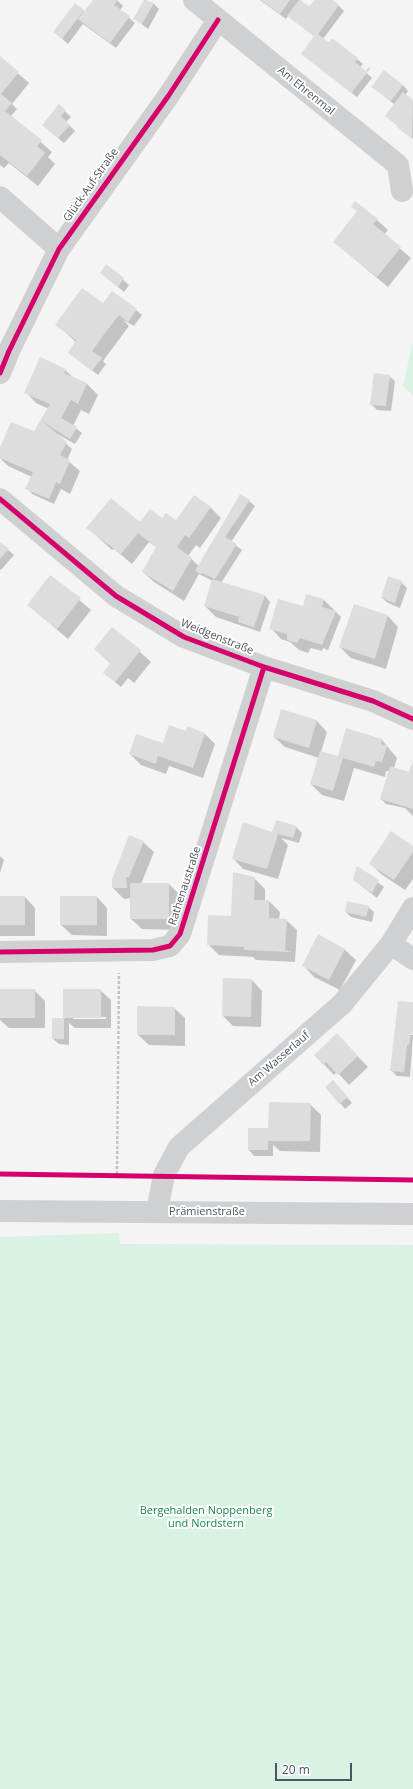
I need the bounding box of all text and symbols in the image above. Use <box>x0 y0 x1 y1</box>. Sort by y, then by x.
street label: Am Ehrenmal <box>275 64 337 118</box>
street label: Glück-Auf-Straße <box>61 146 121 224</box>
street label: Weidgenstraße <box>179 616 255 658</box>
street label: Rathenaustraße <box>166 845 204 927</box>
street label: Am Wasserlauf <box>246 1029 312 1089</box>
street label: Prämienstraße <box>169 1205 245 1219</box>
park label: Bergehalden Noppenberg und Nordstern <box>140 1504 272 1530</box>
scale bar <box>277 1755 354 1781</box>
text: 20 m <box>282 1761 310 1778</box>

